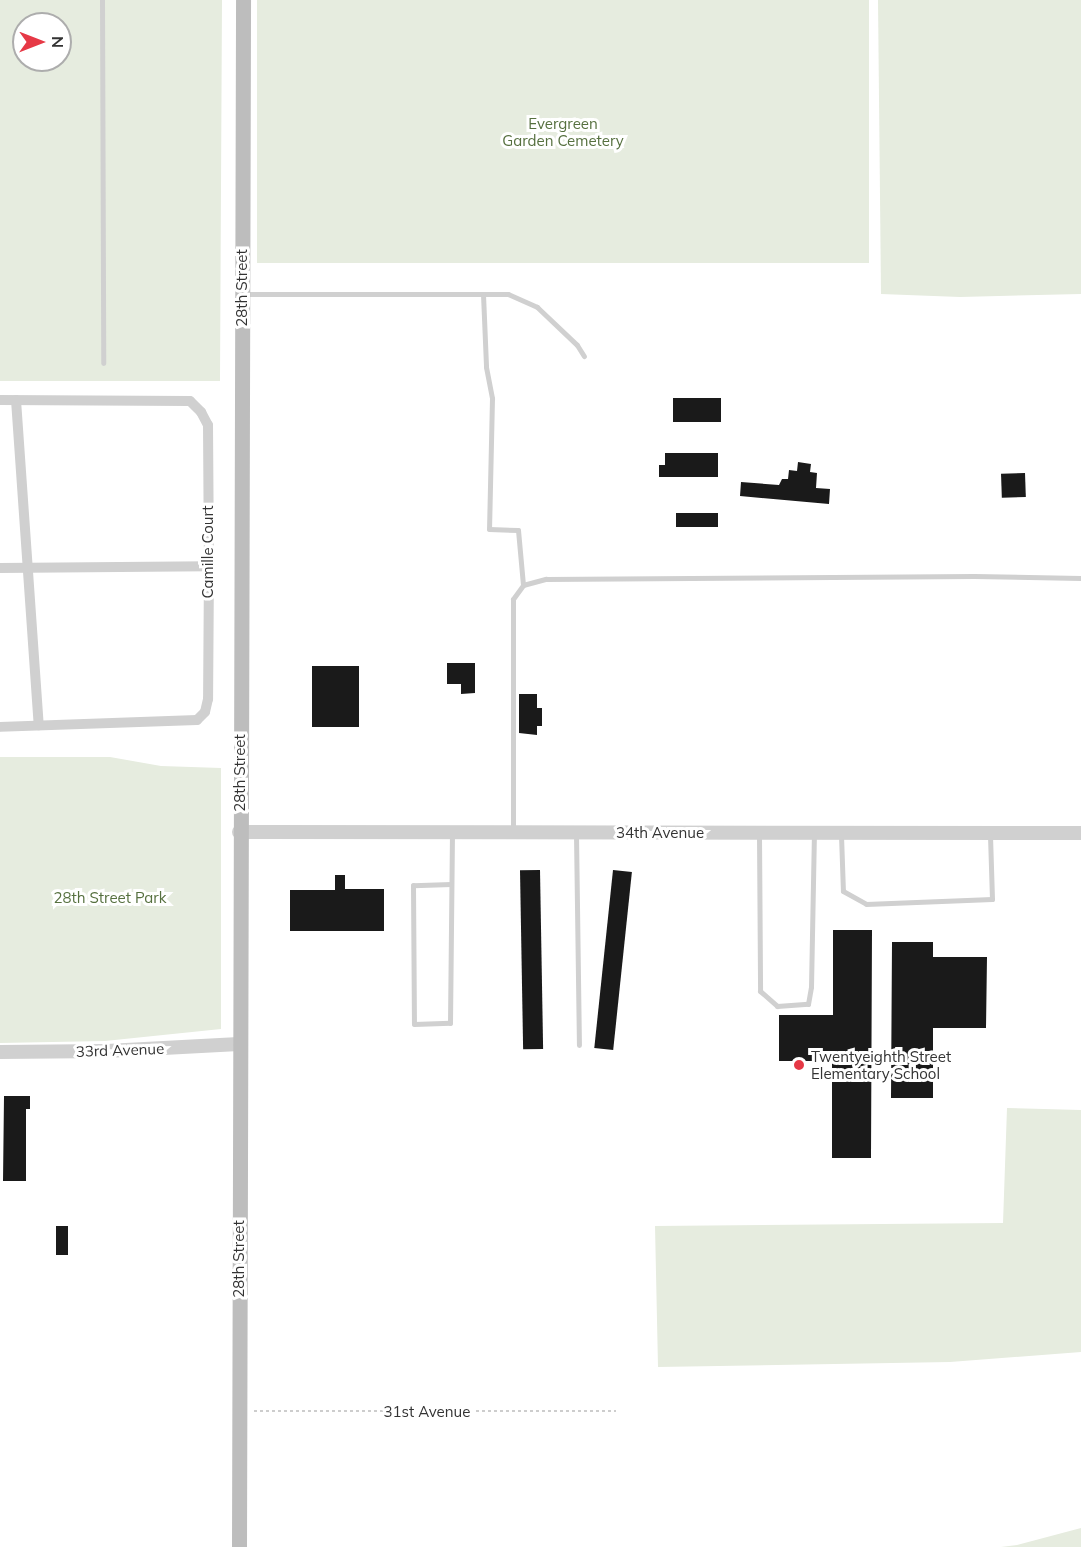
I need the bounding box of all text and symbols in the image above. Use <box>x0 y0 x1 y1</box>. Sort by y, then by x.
north arrow <box>12 12 72 72</box>
text: N <box>48 36 68 48</box>
park label: Evergreen Garden Cemetery <box>502 114 624 149</box>
street label: 28th Street <box>233 249 251 327</box>
street label: Camille Court <box>199 505 217 599</box>
street label: 28th Street <box>231 734 249 812</box>
street label: 34th Avenue <box>616 824 704 842</box>
park label: 28th Street Park <box>54 889 166 907</box>
street label: 33rd Avenue <box>75 1039 165 1061</box>
place label: Twentyeighth Street Elementary School <box>811 1047 951 1082</box>
marker: Twentyeighth Street Elementary School <box>792 1058 806 1072</box>
street label: 28th Street <box>230 1220 248 1298</box>
street label: 31st Avenue <box>384 1403 470 1421</box>

